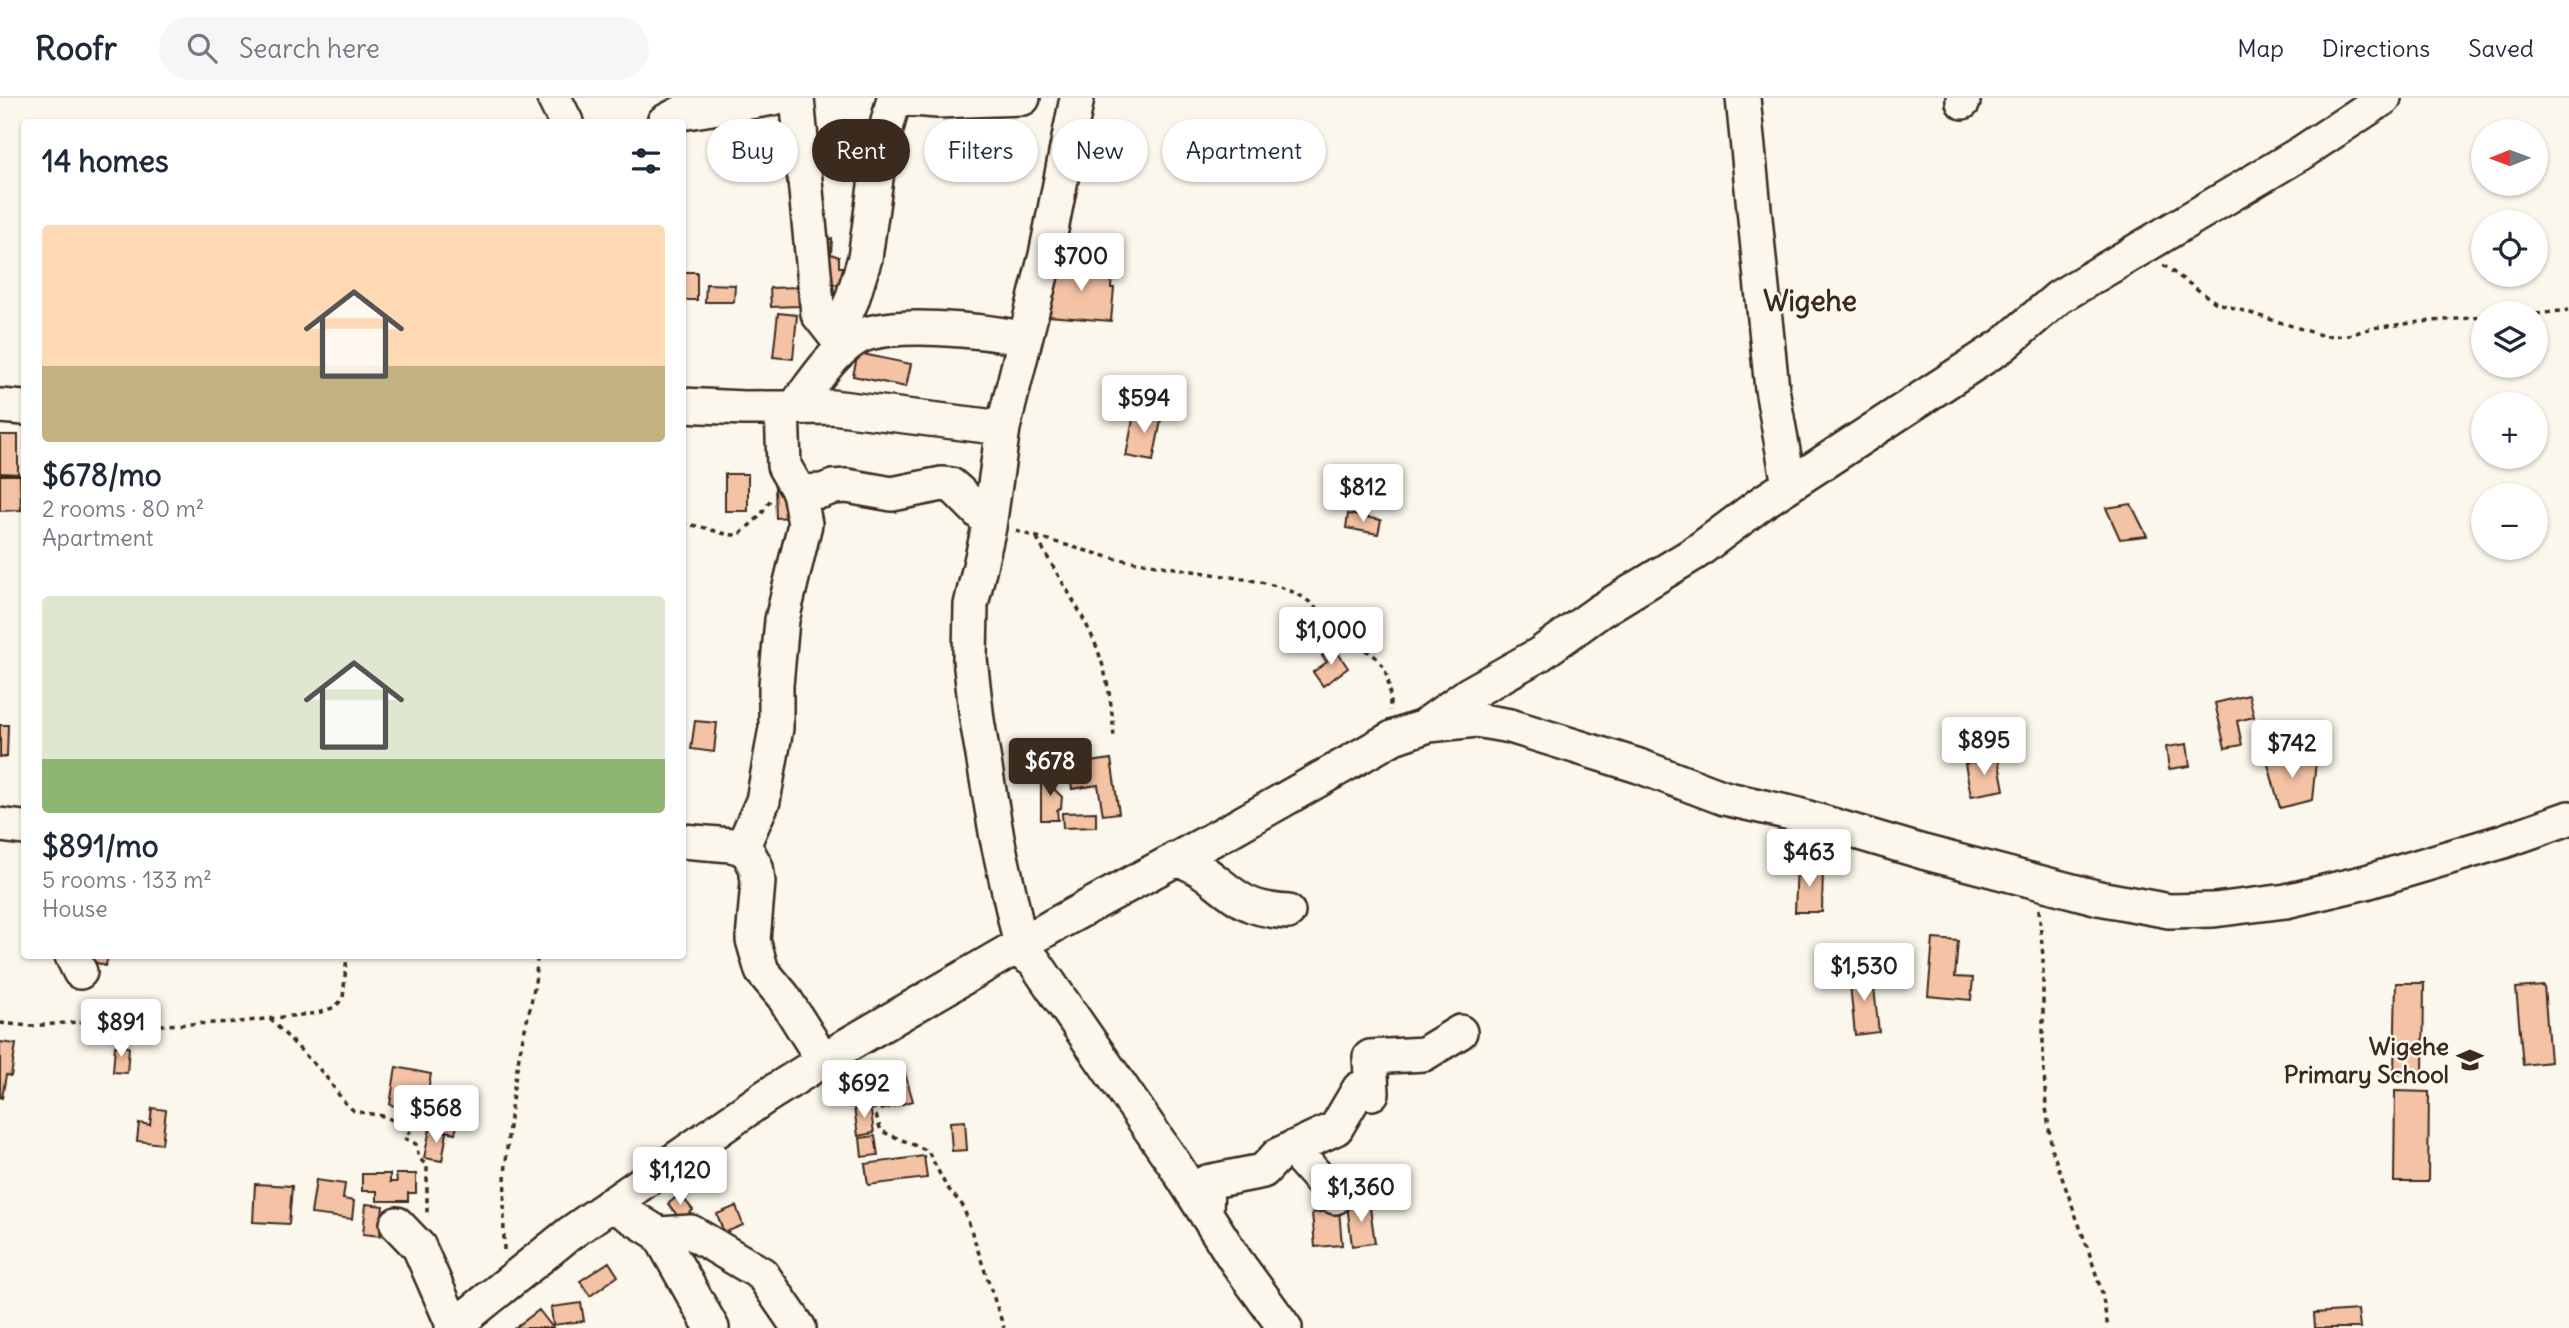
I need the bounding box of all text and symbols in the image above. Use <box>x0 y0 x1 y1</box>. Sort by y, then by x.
search box <box>159 17 649 80</box>
text: Roofr <box>35 27 117 69</box>
icon: search <box>183 29 221 67</box>
text: Search here <box>239 32 380 65</box>
text: Map <box>2237 33 2284 63</box>
text: Directions <box>2322 33 2430 63</box>
text: Saved <box>2468 33 2534 63</box>
chip: Buy <box>707 119 798 182</box>
chip: Rent <box>812 119 910 182</box>
chip: Filters <box>924 119 1038 182</box>
chip: New <box>1052 119 1148 182</box>
chip: Apartment <box>1162 119 1326 182</box>
north arrow <box>2471 119 2548 196</box>
map controls <box>2471 119 2548 560</box>
text: 14 homes <box>42 142 169 180</box>
icon: filters <box>627 142 665 180</box>
button: locate <box>2471 210 2548 287</box>
pin: $700 <box>1040 234 1122 293</box>
text: $700 <box>1054 241 1108 270</box>
icon: home <box>291 271 417 397</box>
district label: Wigehe <box>1763 283 1857 319</box>
button: layers <box>2471 301 2548 378</box>
pin: $594 <box>1103 376 1185 435</box>
text: $594 <box>1118 383 1170 412</box>
button: + <box>2471 392 2548 469</box>
text: $678/mo <box>42 456 162 494</box>
pin: $812 <box>1322 464 1404 524</box>
text: $812 <box>1339 472 1387 501</box>
button: − <box>2471 483 2548 560</box>
text: 2 rooms · 80 m² <box>42 494 204 523</box>
text: Apartment <box>42 523 154 552</box>
pin: $1,000 <box>1274 608 1388 667</box>
text: $1,000 <box>1295 615 1367 644</box>
icon: home <box>291 642 417 768</box>
pin: $895 <box>1943 718 2025 777</box>
pin: $742 <box>2251 720 2333 780</box>
text: $895 <box>1958 725 2010 754</box>
text: $742 <box>2267 728 2317 757</box>
pin: $678 <box>1009 738 1091 798</box>
text: $678 <box>1025 746 1075 775</box>
text: $891/mo <box>42 827 159 865</box>
pin: $463 <box>1768 830 1850 889</box>
text: $463 <box>1783 837 1835 866</box>
text: 5 rooms · 133 m² <box>42 865 212 894</box>
text: House <box>42 894 108 923</box>
pin: $1,530 <box>1807 944 1921 1003</box>
text: $1,530 <box>1830 951 1898 980</box>
pin: $891 <box>80 1000 162 1059</box>
text: $891 <box>97 1007 145 1036</box>
place label: Wigehe Primary School <box>2284 1031 2449 1089</box>
school or university icon: Wigehe Primary School <box>2455 1045 2485 1075</box>
pin: $692 <box>823 1060 905 1120</box>
text: $692 <box>838 1068 890 1097</box>
pin: $568 <box>395 1086 477 1145</box>
text: $568 <box>410 1093 462 1122</box>
pin: $1,120 <box>623 1148 737 1207</box>
text: $1,120 <box>649 1155 711 1184</box>
pin: $1,360 <box>1304 1164 1418 1224</box>
text: $1,360 <box>1327 1172 1395 1201</box>

